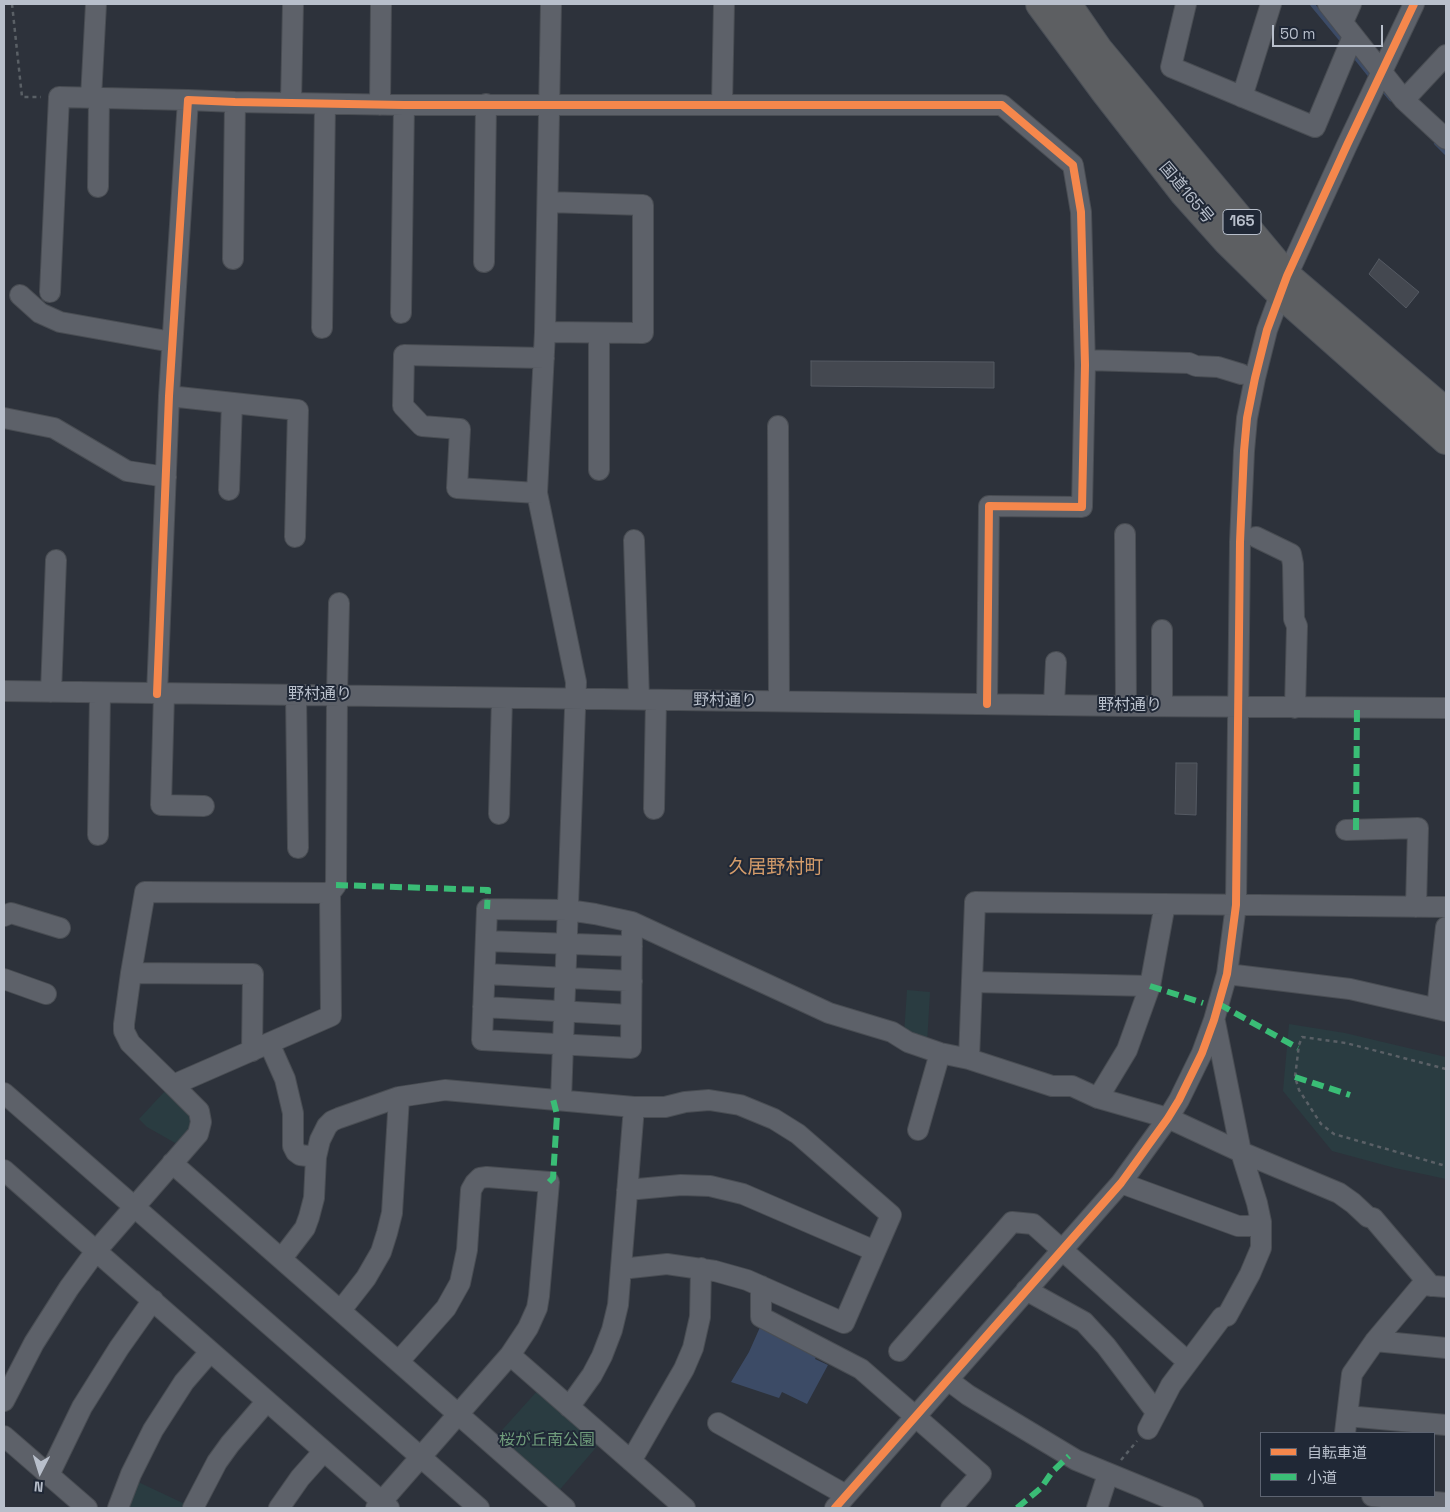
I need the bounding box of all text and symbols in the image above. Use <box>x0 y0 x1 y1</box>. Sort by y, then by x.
scale bar <box>1275 15 1386 47</box>
text: 50 m <box>1280 24 1315 43</box>
street label: 国道165号 <box>1155 158 1217 228</box>
road number: 165 <box>1223 210 1261 234</box>
street label: 野村通り <box>288 685 352 705</box>
street label: 野村通り <box>693 691 757 711</box>
street label: 野村通り <box>1098 696 1162 716</box>
district label: 久居野村町 <box>729 857 823 879</box>
park label: 桜が丘南公園 <box>499 1431 595 1451</box>
legend <box>1260 1432 1435 1497</box>
text: 自転車道 <box>1307 1443 1367 1462</box>
north arrow <box>15 1447 65 1497</box>
text: 小道 <box>1307 1468 1337 1487</box>
text: N <box>33 1478 44 1496</box>

